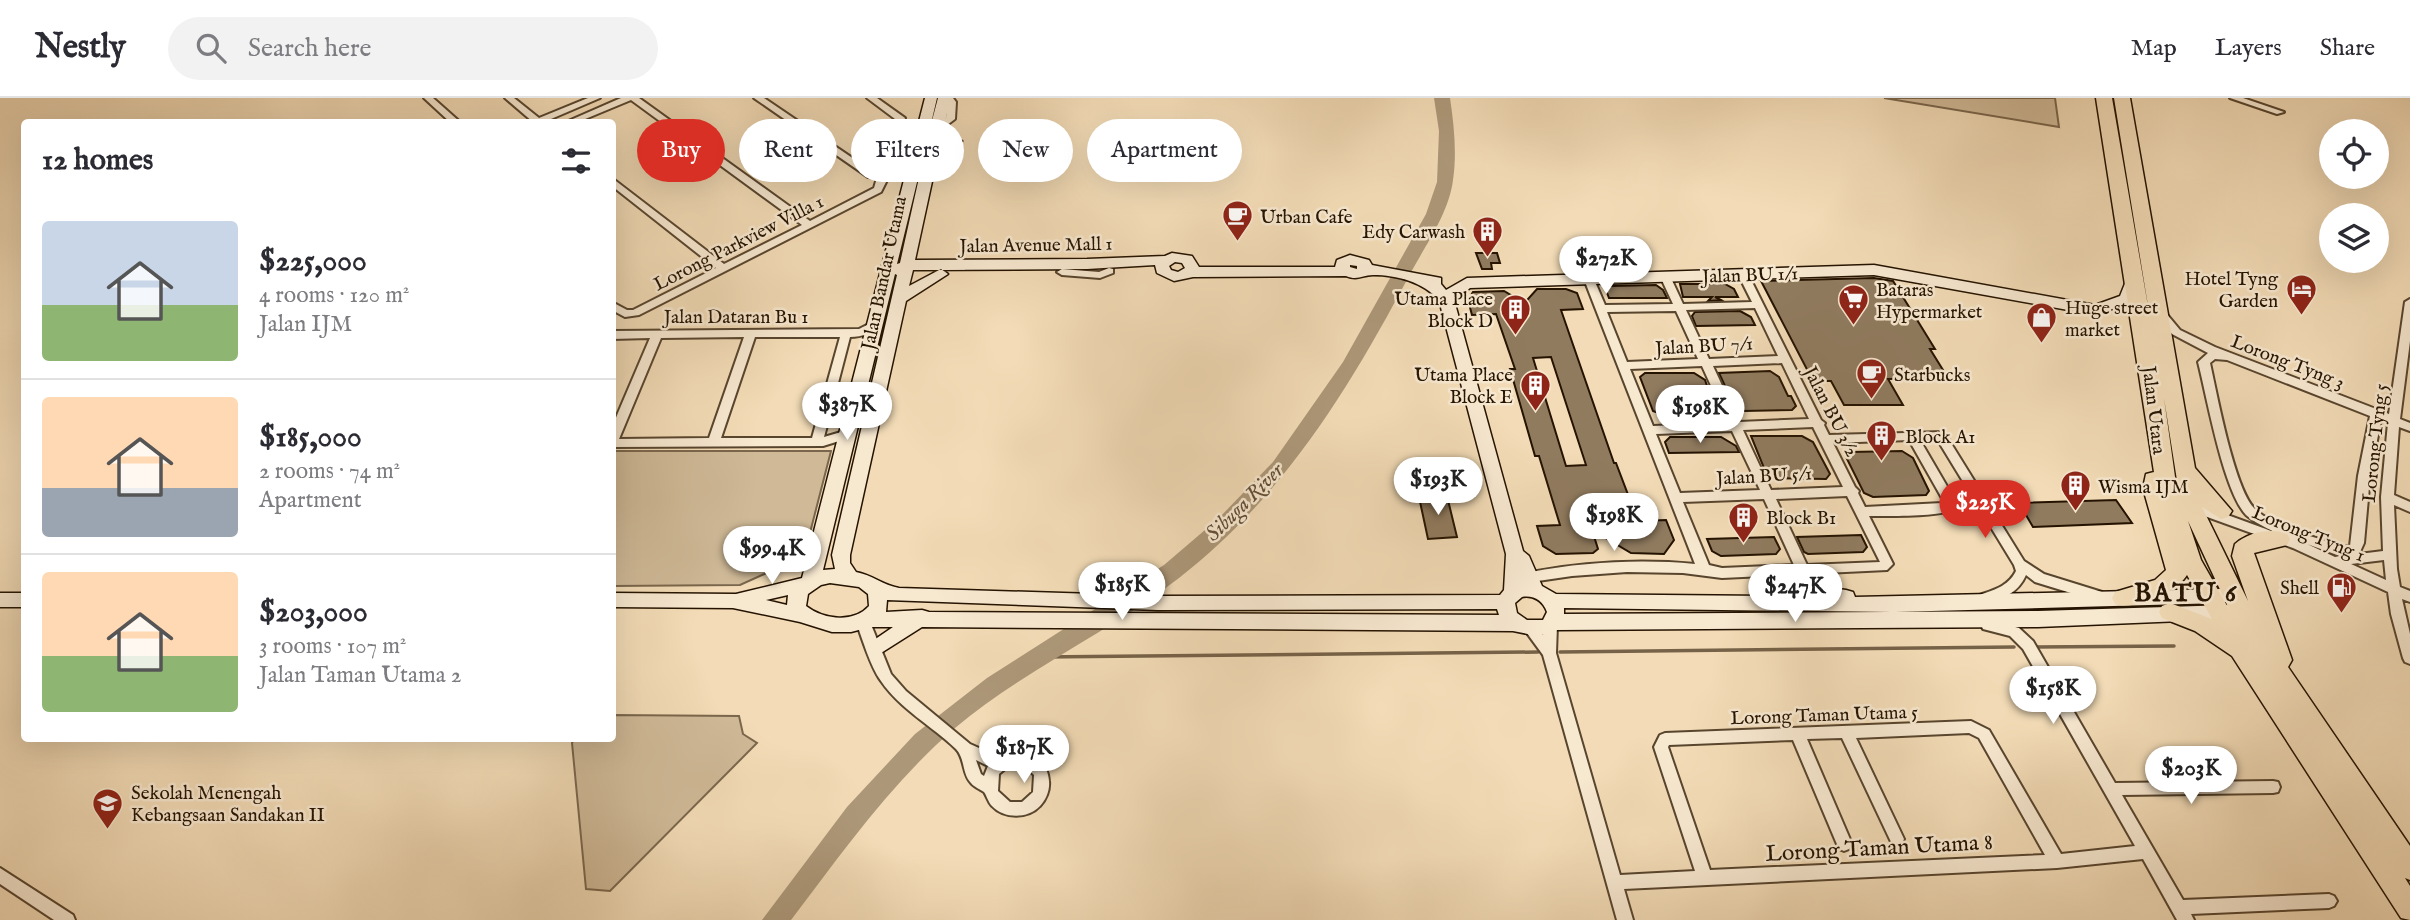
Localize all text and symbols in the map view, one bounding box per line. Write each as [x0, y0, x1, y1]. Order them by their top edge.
search box [168, 17, 658, 80]
text: Nestly [35, 27, 126, 69]
icon: search [192, 29, 230, 67]
text: Search here [248, 32, 372, 65]
text: Map [2131, 33, 2177, 64]
text: Layers [2215, 33, 2282, 64]
text: Share [2320, 33, 2375, 64]
chip: Buy [637, 119, 725, 182]
chip: Rent [739, 119, 837, 182]
chip: Filters [851, 119, 964, 182]
chip: New [978, 119, 1073, 182]
chip: Apartment [1087, 119, 1242, 182]
map controls [2319, 119, 2389, 273]
button: locate [2319, 119, 2389, 189]
text: 12 homes [42, 142, 153, 180]
icon: filters [557, 142, 595, 180]
street label: Lorong Parkview Villa 1 [650, 190, 828, 297]
street label: Jalan Bandar Utama [857, 193, 913, 355]
cafe icon: Urban Cafe [1220, 199, 1254, 243]
button: layers [2319, 203, 2389, 273]
place label: Urban Cafe [1260, 206, 1353, 230]
building icon: Edy Carwash [1471, 214, 1505, 258]
place label: Edy Carwash [1362, 221, 1465, 245]
street label: Jalan Avenue Mall 1 [957, 233, 1113, 259]
pin: $272K [1557, 236, 1655, 296]
text: $225,000 [259, 243, 367, 281]
text: $272K [1575, 244, 1637, 273]
icon: home [98, 249, 182, 333]
street label: Jalan BU 1/1 [1700, 262, 1799, 290]
place label: Hotel Tyng Garden [2184, 268, 2279, 314]
hotel icon: Hotel Tyng Garden [2284, 272, 2318, 316]
place label: Bataras Hypermarket [1876, 279, 1983, 325]
text: 4 rooms · 120 m² [259, 281, 409, 310]
supermarket icon: Bataras Hypermarket [1836, 283, 1870, 327]
place label: Utama Place Block D [1394, 288, 1493, 334]
building icon: Utama Place Block D [1499, 292, 1533, 336]
place label: Huge street market [2065, 297, 2159, 343]
shop icon: Huge street market [2025, 301, 2059, 345]
street label: Jalan Dataran Bu 1 [662, 306, 808, 330]
text: Jalan IJM [259, 310, 352, 339]
street label: Lorong Tyng 3 [2227, 330, 2347, 395]
street label: Jalan BU 7/1 [1652, 332, 1754, 362]
cafe icon: Starbucks [1854, 357, 1888, 401]
street label: Jalan BU 3/2 [1796, 361, 1863, 461]
street label: Jalan Utara [2135, 363, 2170, 456]
place label: Utama Place Block E [1414, 364, 1513, 410]
place label: Starbucks [1894, 364, 1970, 388]
building icon: Utama Place Block E [1519, 368, 1553, 412]
pin: $387K [798, 382, 896, 442]
street label: Lorong Tyng 5 [2358, 382, 2394, 504]
pin: $198K [1651, 386, 1749, 445]
text: $387K [818, 390, 876, 419]
text: $198K [1672, 393, 1729, 422]
text: $185,000 [259, 419, 362, 457]
building icon: Block A1 [1865, 419, 1899, 463]
icon: home [98, 425, 182, 509]
place label: Block A1 [1905, 426, 1975, 450]
text: 2 rooms · 74 m² [259, 457, 400, 486]
water label: Sibuga River [1200, 458, 1291, 548]
pin: $193K [1389, 458, 1487, 517]
street label: Jalan BU 5/1 [1713, 462, 1813, 492]
text: $193K [1410, 465, 1466, 494]
building icon: Wisma IJM [2058, 469, 2092, 513]
place label: Wisma IJM [2098, 476, 2189, 500]
pin: $225K [1936, 480, 2034, 540]
text: Apartment [259, 486, 362, 515]
text: $225K [1955, 488, 2015, 517]
pin: $198K [1565, 494, 1663, 553]
building icon: Block B1 [1726, 500, 1760, 544]
text: $198K [1586, 501, 1643, 530]
street label: Lorong Tyng 1 [2248, 501, 2368, 568]
place label: Block B1 [1766, 507, 1836, 531]
pin: $99.4K [715, 526, 829, 586]
text: $99.4K [739, 534, 805, 563]
pin: $185K [1073, 562, 1171, 622]
pin: $247K [1746, 564, 1844, 624]
text: $185K [1094, 570, 1150, 599]
fuel station icon: Shell [2325, 570, 2359, 614]
text: $247K [1764, 572, 1826, 601]
district label: BATU 6 [2134, 577, 2238, 610]
place label: Shell [2280, 577, 2320, 601]
text: $203,000 [259, 594, 368, 632]
icon: home [98, 600, 182, 684]
text: 3 rooms · 107 m² [259, 632, 407, 661]
text: Jalan Taman Utama 2 [259, 661, 461, 690]
pin: $158K [2004, 666, 2102, 726]
text: $158K [2025, 674, 2081, 703]
street label: Lorong Taman Utama 5 [1730, 701, 1918, 731]
pin: $187K [975, 726, 1073, 785]
text: $187K [995, 733, 1053, 762]
pin: $203K [2142, 746, 2240, 806]
text: $203K [2161, 754, 2221, 783]
place label: Sekolah Menengah Kebangsaan Sandakan II [131, 782, 325, 828]
school or university icon: Sekolah Menengah Kebangsaan Sandakan II [91, 786, 125, 830]
street label: Lorong Taman Utama 8 [1765, 828, 1994, 869]

